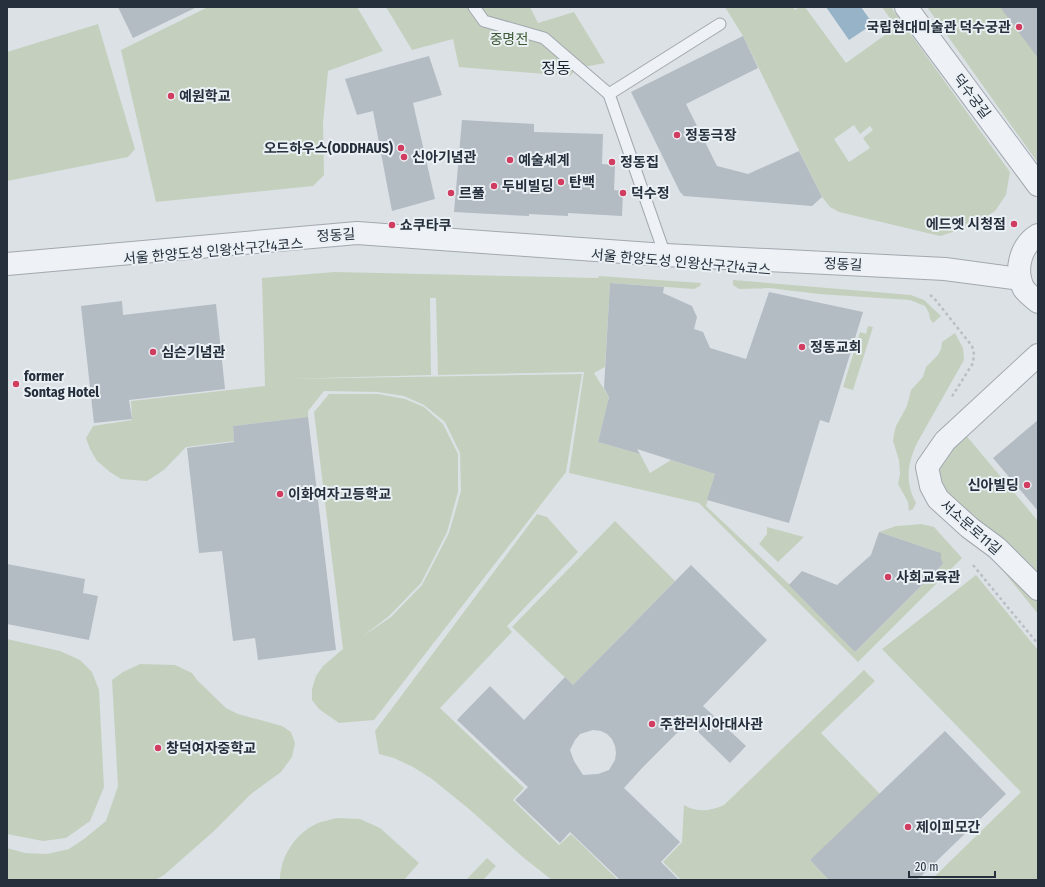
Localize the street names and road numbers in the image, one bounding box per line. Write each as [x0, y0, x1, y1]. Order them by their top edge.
street label: 덕수궁길 [949, 71, 994, 122]
street label: 정동길 [316, 226, 356, 245]
street label: 서울 한양도성 인왕산구간4코스 [122, 235, 304, 268]
street label: 서울 한양도성 인왕산구간4코스 [590, 246, 772, 279]
street label: 정동길 [823, 255, 863, 274]
street label: 서소문로11길 [937, 496, 1005, 558]

